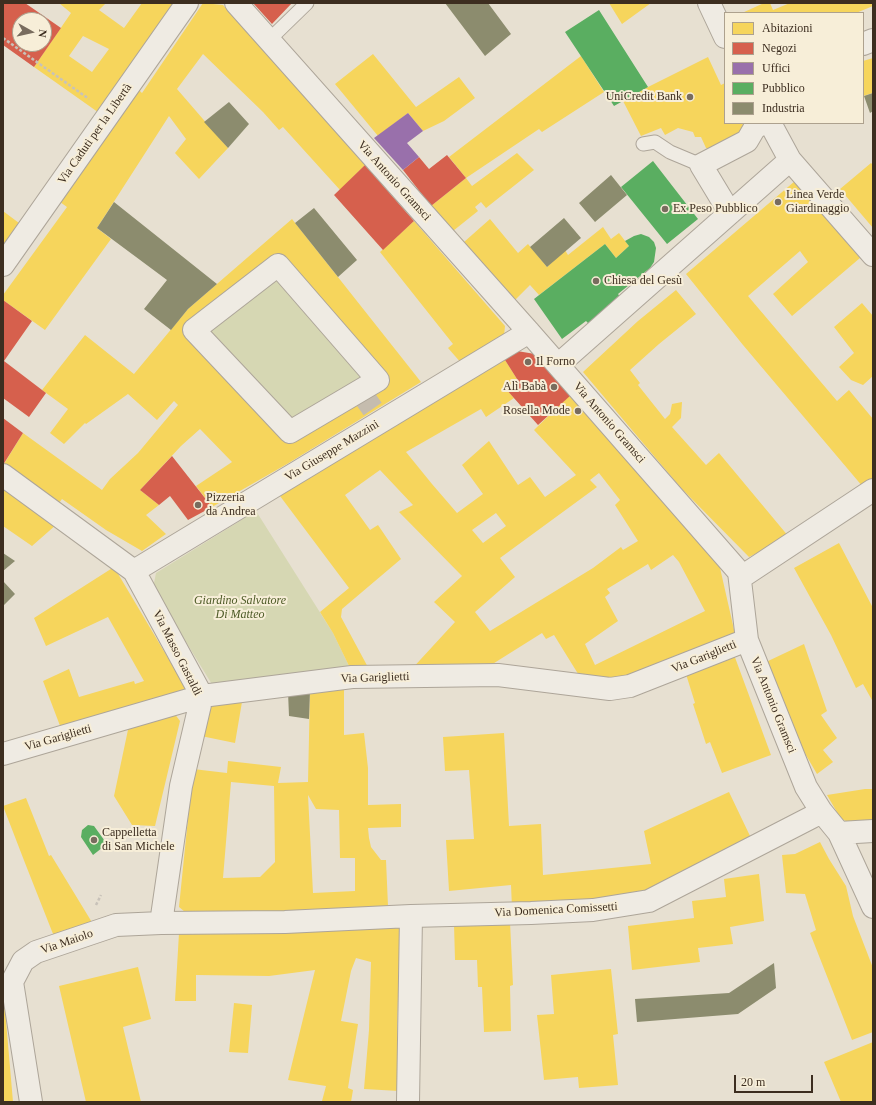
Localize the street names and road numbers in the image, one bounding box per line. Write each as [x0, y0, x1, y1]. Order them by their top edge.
street label: Via Caduti per la Libertà [55, 81, 135, 187]
street label: Via Antonio Gramsci [354, 138, 434, 224]
street label: Via Antonio Gramsci [570, 380, 648, 466]
street label: Via Giuseppe Mazzini [282, 417, 382, 485]
street label: Via Masso Gastaldi [149, 608, 205, 698]
street label: Via Gariglietti [669, 637, 739, 677]
street label: Via Antonio Gramsci [747, 655, 799, 755]
street label: Via Gariglietti [340, 670, 410, 686]
street label: Via Gariglietti [23, 722, 93, 754]
street label: Via Domenica Comissetti [494, 900, 618, 920]
street label: Via Maiolo [39, 926, 95, 958]

